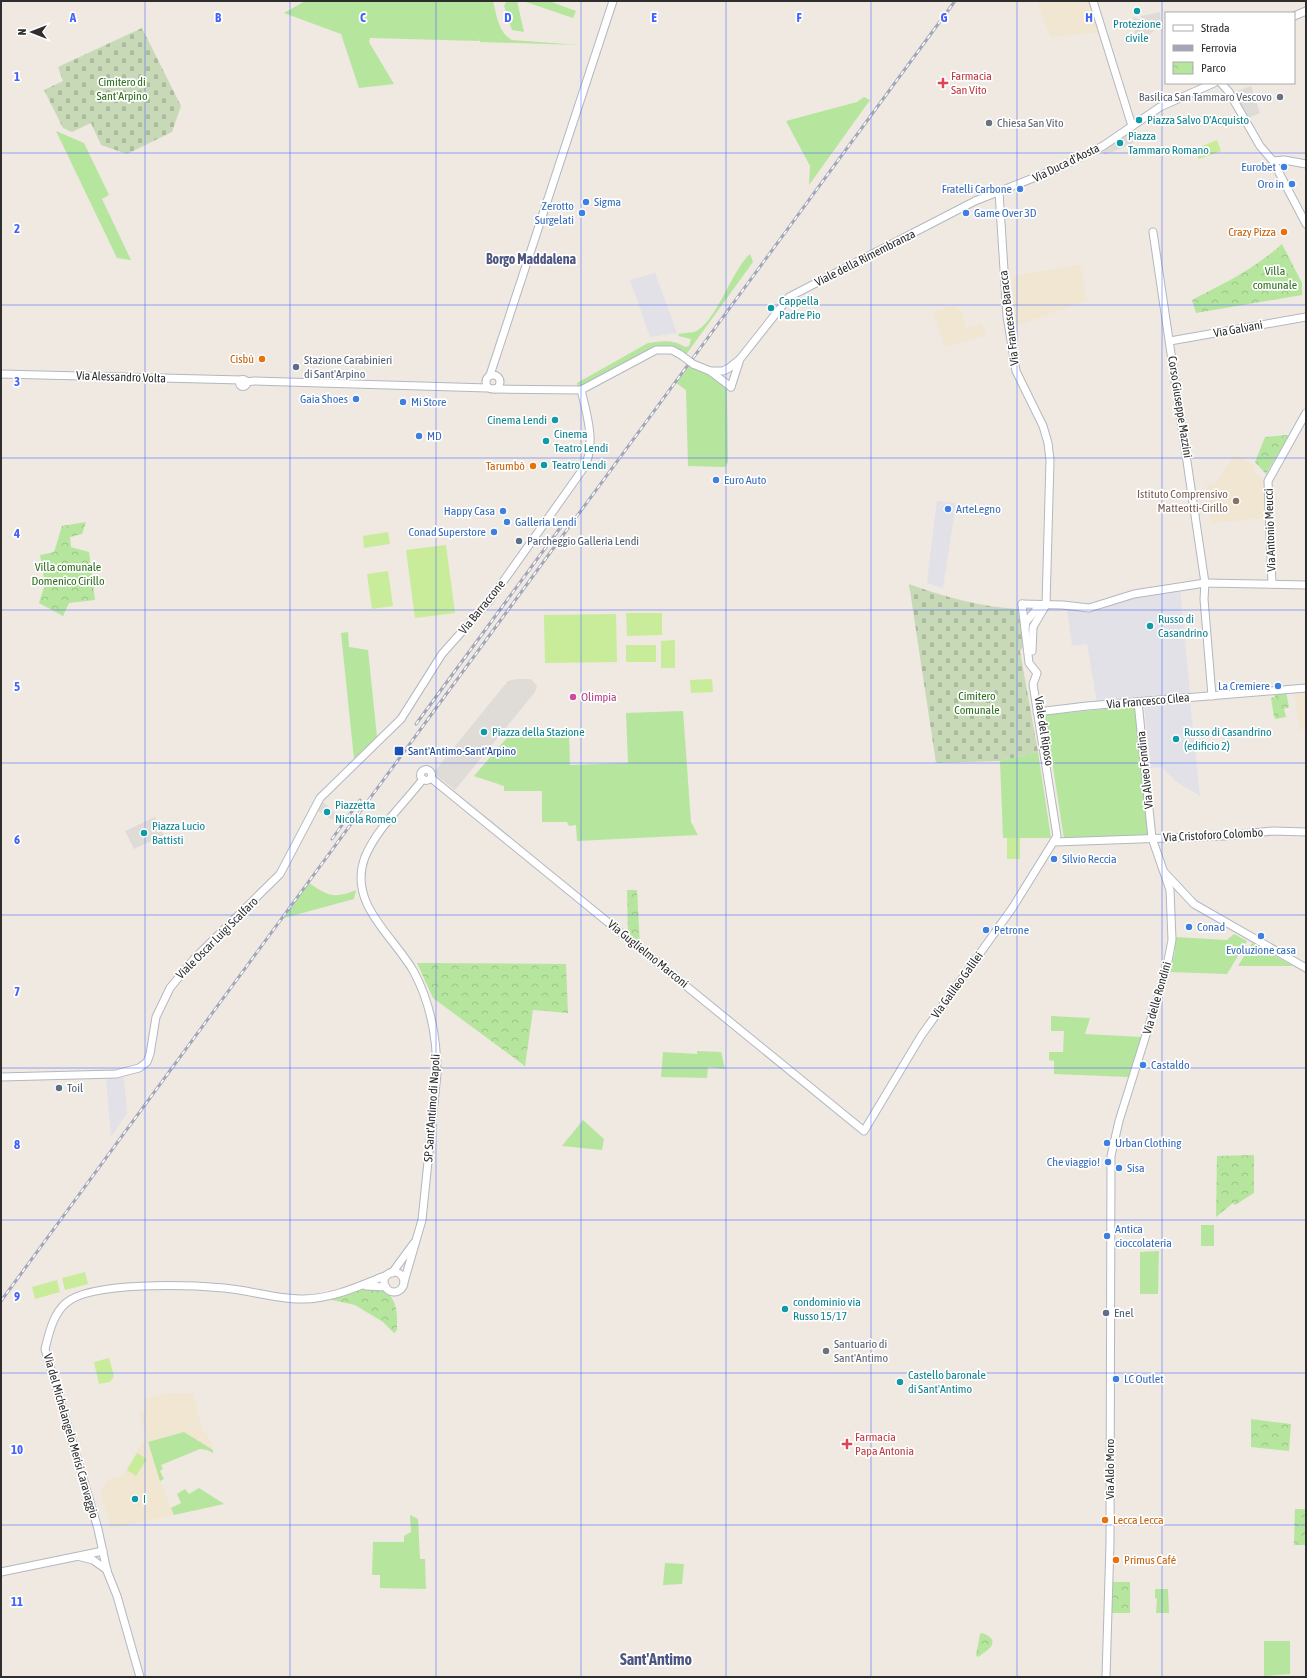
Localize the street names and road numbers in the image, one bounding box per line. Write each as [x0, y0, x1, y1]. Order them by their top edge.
street label: Via Duca d'Aosta [1030, 141, 1102, 185]
street label: Viale della Rimembranza [812, 227, 918, 289]
street label: Via Francesco Baracca [996, 270, 1022, 366]
street label: Via Galvani [1212, 318, 1264, 340]
street label: Corso Giuseppe Mazzini [1165, 355, 1195, 459]
street label: Via Alessandro Volta [76, 368, 166, 386]
street label: Via Antonio Meucci [1262, 488, 1278, 572]
street label: Via Barraccone [456, 577, 508, 637]
street label: Via Francesco Cilea [1106, 690, 1190, 712]
street label: Viale del Riposo [1032, 695, 1056, 767]
street label: Via Alveo Fondina [1134, 730, 1156, 810]
street label: Via Cristoforo Colombo [1163, 825, 1264, 845]
street label: Viale Oscar Luigi Scalfaro [173, 894, 261, 982]
street label: Via Guglielmo Marconi [605, 917, 691, 991]
street label: Via Galileo Galilei [928, 949, 986, 1021]
street label: Via delle Rondini [1140, 960, 1174, 1036]
street label: SP Sant'Antimo di Napoli [421, 1053, 443, 1163]
street label: Via del Michelangelo Merisi Caravaggio [41, 1352, 101, 1520]
street label: Via Aldo Moro [1103, 1438, 1117, 1499]

